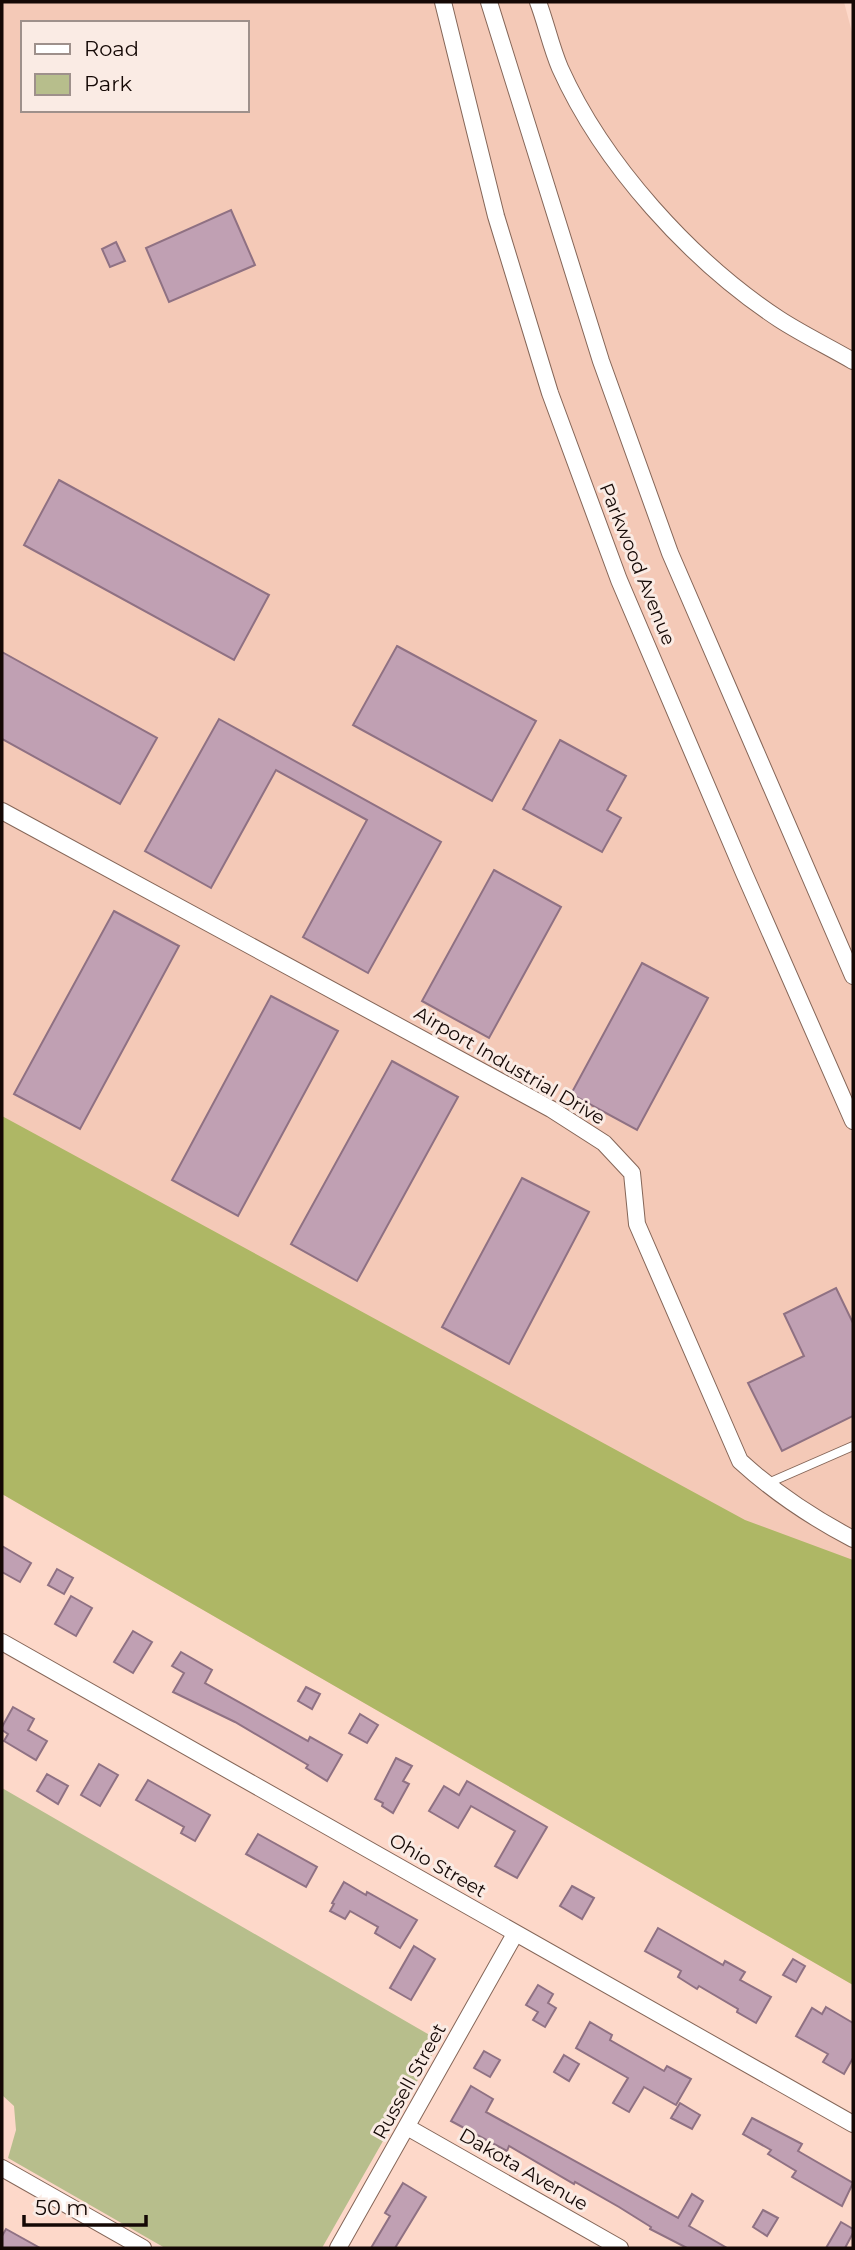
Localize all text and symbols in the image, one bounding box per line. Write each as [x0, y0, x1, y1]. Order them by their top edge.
legend [21, 21, 248, 112]
text: Road [84, 36, 139, 61]
text: Park [84, 71, 132, 96]
street label: Parkwood Avenue [595, 480, 681, 649]
street label: Airport Industrial Drive [410, 1001, 609, 1130]
street label: Ohio Street [385, 1828, 491, 1903]
street label: Russell Street [368, 2019, 451, 2143]
street label: Dakota Avenue [455, 2123, 592, 2216]
scale bar [24, 2184, 147, 2228]
text: 50 m [35, 2195, 89, 2220]

